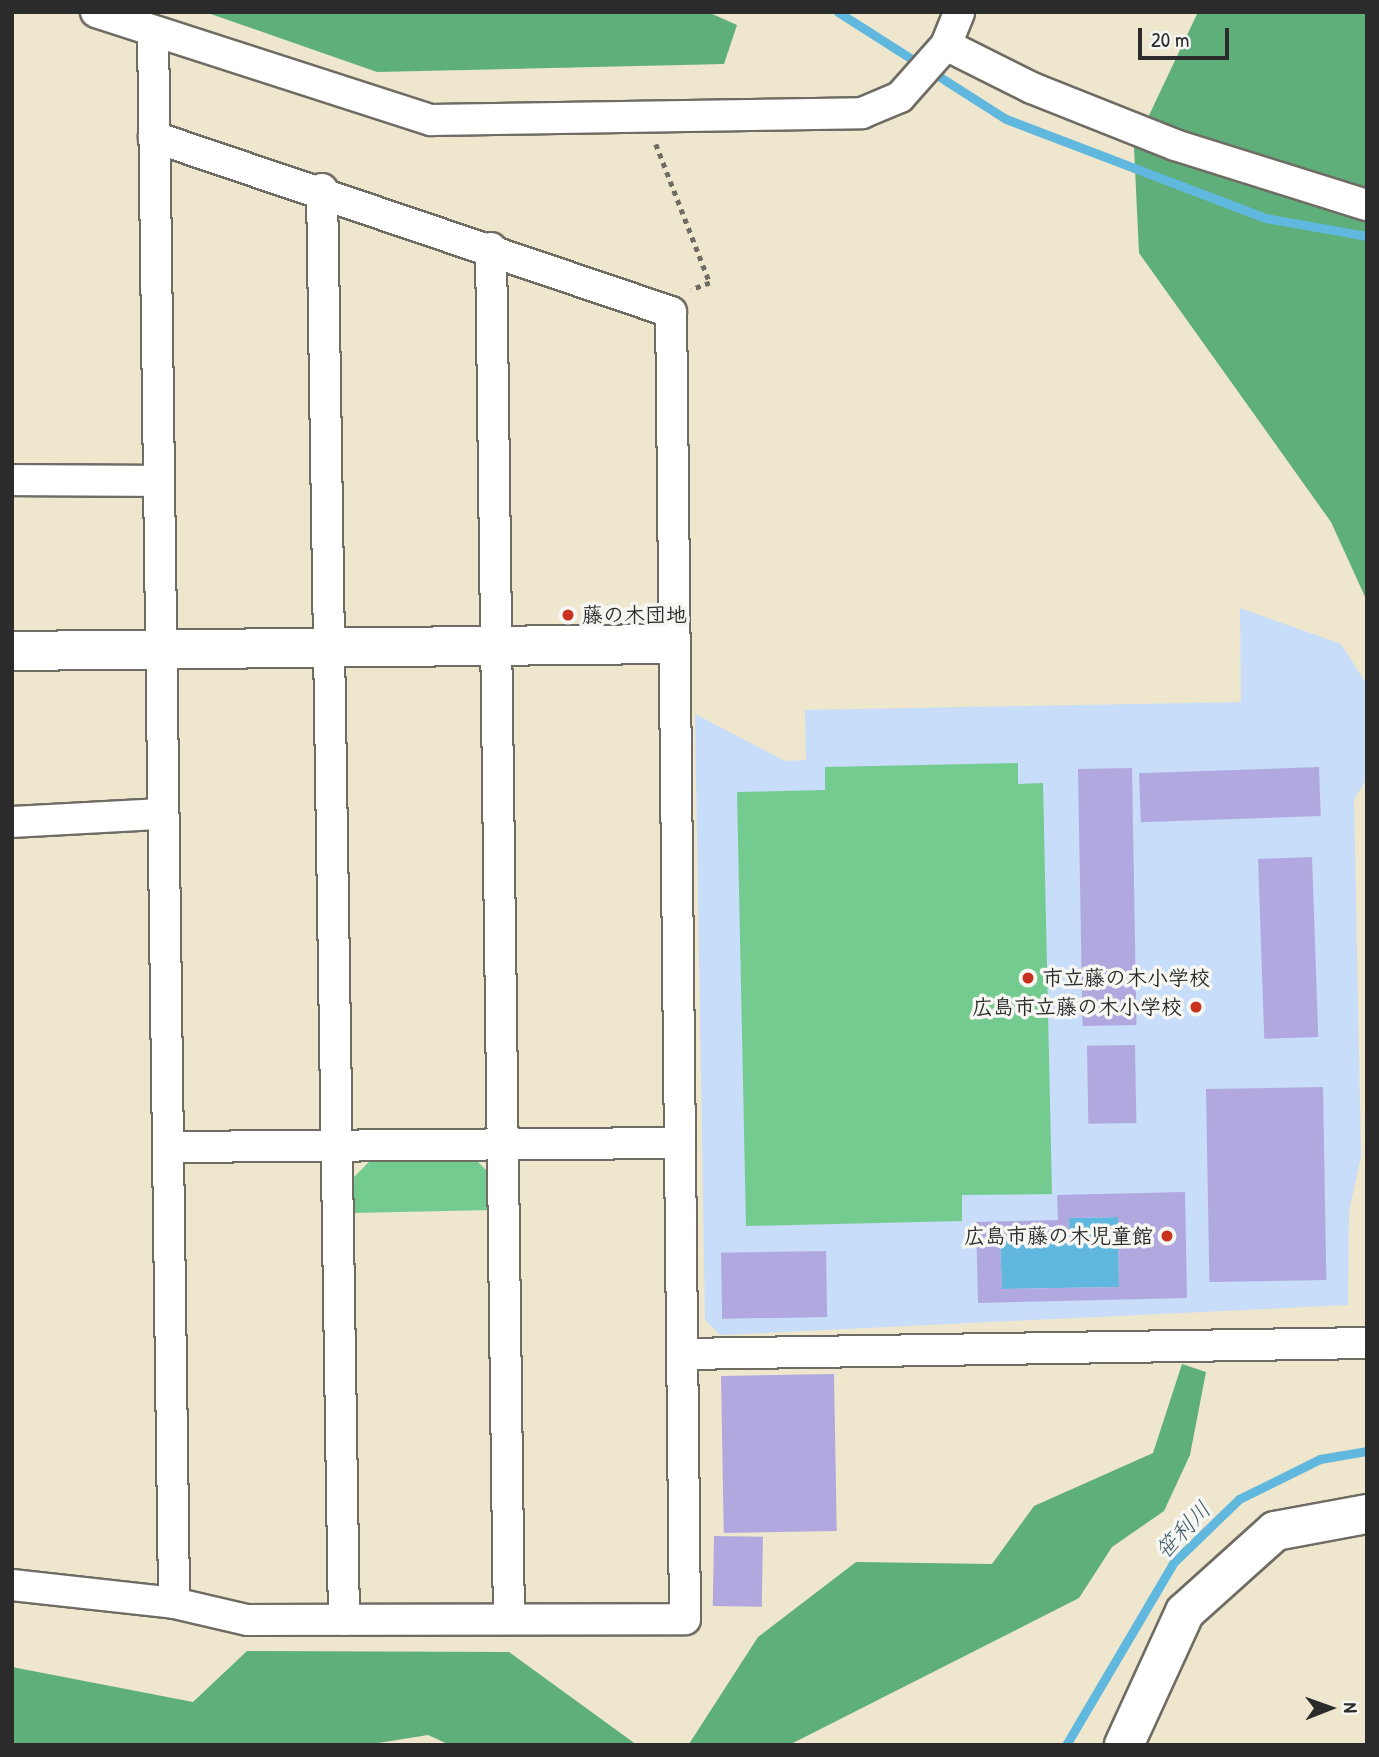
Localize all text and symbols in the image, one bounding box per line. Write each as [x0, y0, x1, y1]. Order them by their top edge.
scale bar [1141, 14, 1232, 58]
text: 20 m [1151, 25, 1189, 54]
place label: 藤の木団地 [582, 602, 687, 628]
marker: 藤の木団地 [560, 607, 576, 623]
place label: 市立藤の木小学校 [1042, 965, 1210, 991]
marker: 市立藤の木小学校 [1020, 970, 1036, 986]
place label: 広島市立藤の木小学校 [972, 994, 1182, 1020]
marker: 広島市立藤の木小学校 [1188, 999, 1204, 1015]
place label: 広島市藤の木児童館 [964, 1223, 1153, 1249]
marker: 広島市藤の木児童館 [1159, 1228, 1175, 1244]
water label: 笹利川 [1149, 1495, 1217, 1565]
north arrow [1295, 1673, 1365, 1743]
text: N [1338, 1702, 1364, 1713]

